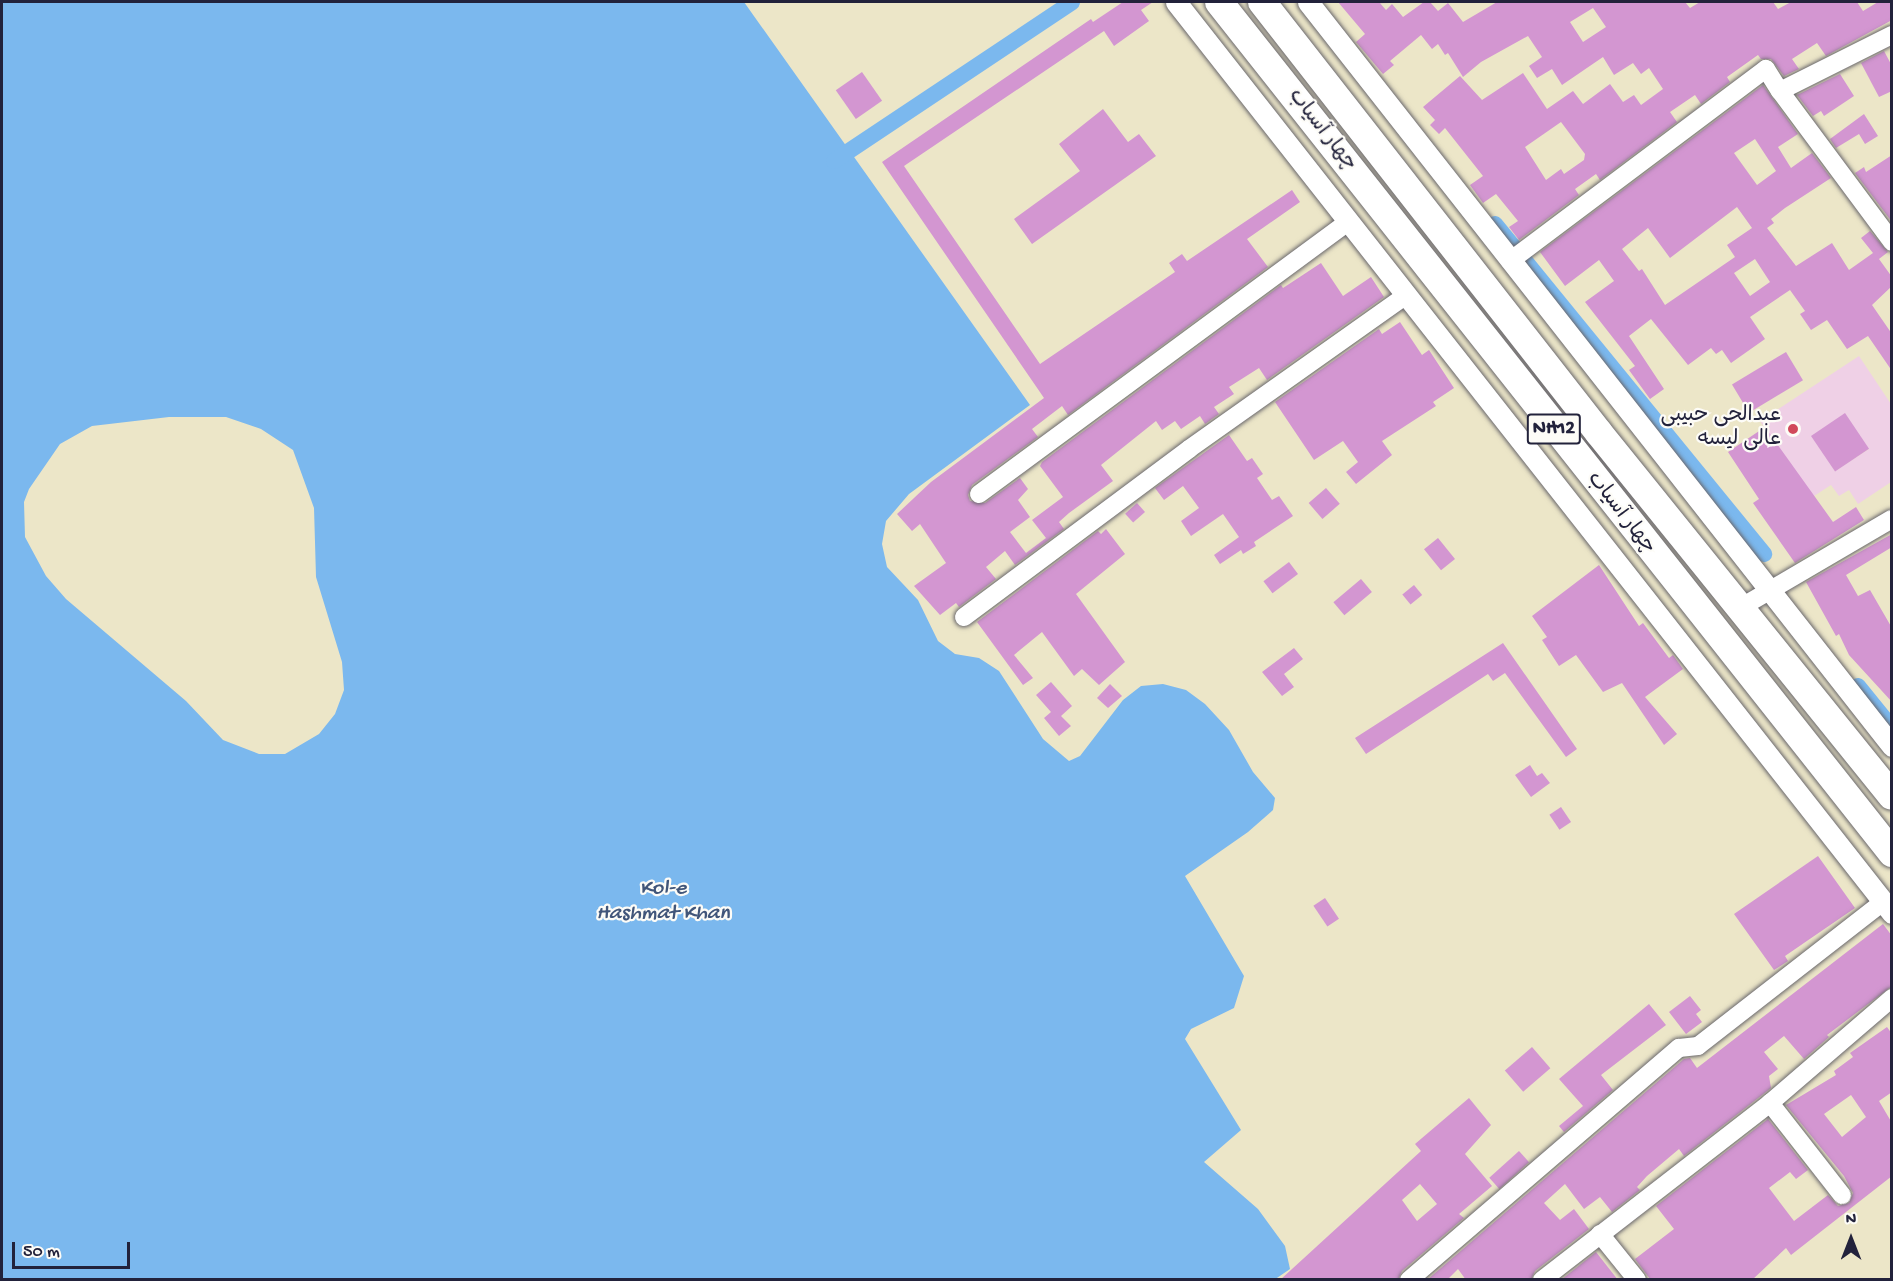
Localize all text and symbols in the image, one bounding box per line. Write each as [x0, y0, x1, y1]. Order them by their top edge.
street label: چهار آسیاب [1281, 85, 1361, 177]
place label: عبدالحی حبیبی عالی لیسه [1661, 404, 1781, 454]
road number: NH12 [1526, 412, 1582, 446]
marker: عبدالحی حبیبی عالی لیسه [1786, 422, 1800, 436]
street label: چهار آسیاب [1580, 468, 1660, 560]
water label: Kol-e Hashmat Khan [596, 876, 730, 927]
north arrow [1821, 1209, 1881, 1269]
text: N [1846, 1211, 1856, 1230]
scale bar [15, 1230, 134, 1268]
text: 50 m [23, 1242, 60, 1263]

